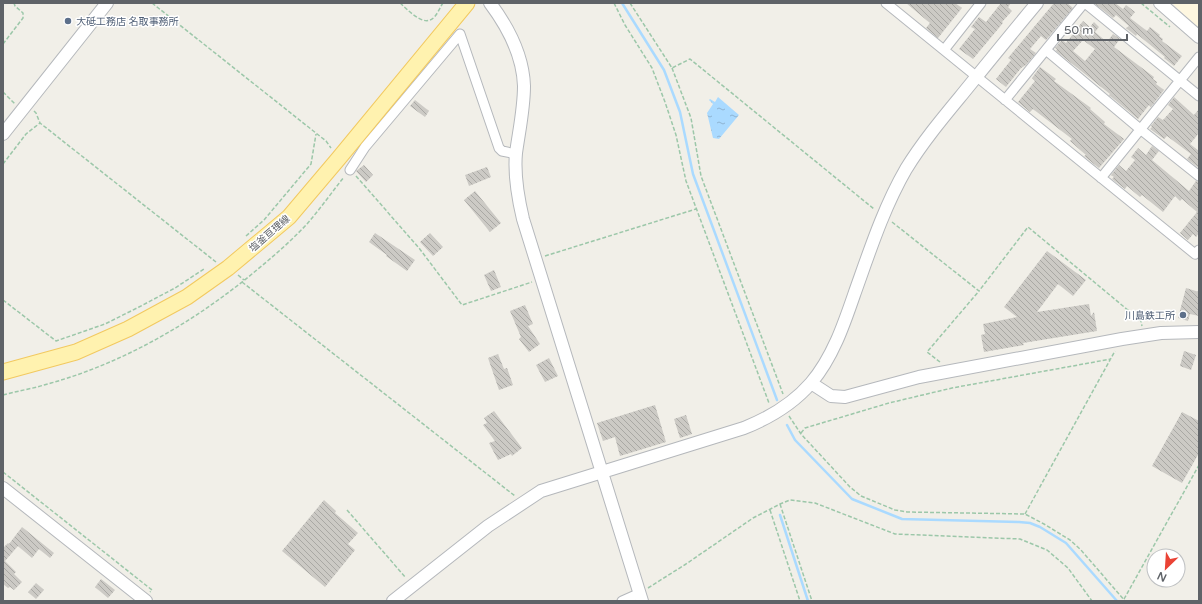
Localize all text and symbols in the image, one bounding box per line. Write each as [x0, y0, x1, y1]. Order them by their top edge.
marker: 大砥工務店 名取事務所 [63, 16, 73, 26]
place label: 大砥工務店 名取事務所 [76, 16, 179, 28]
scale bar [1058, 16, 1127, 42]
text: 50 m [1064, 23, 1093, 37]
street label: 塩釜亘理線 [247, 213, 292, 255]
place label: 川島鉄工所 [1125, 310, 1175, 322]
marker: 川島鉄工所 [1178, 310, 1188, 320]
north arrow [1146, 548, 1186, 588]
text: N [1155, 569, 1169, 584]

